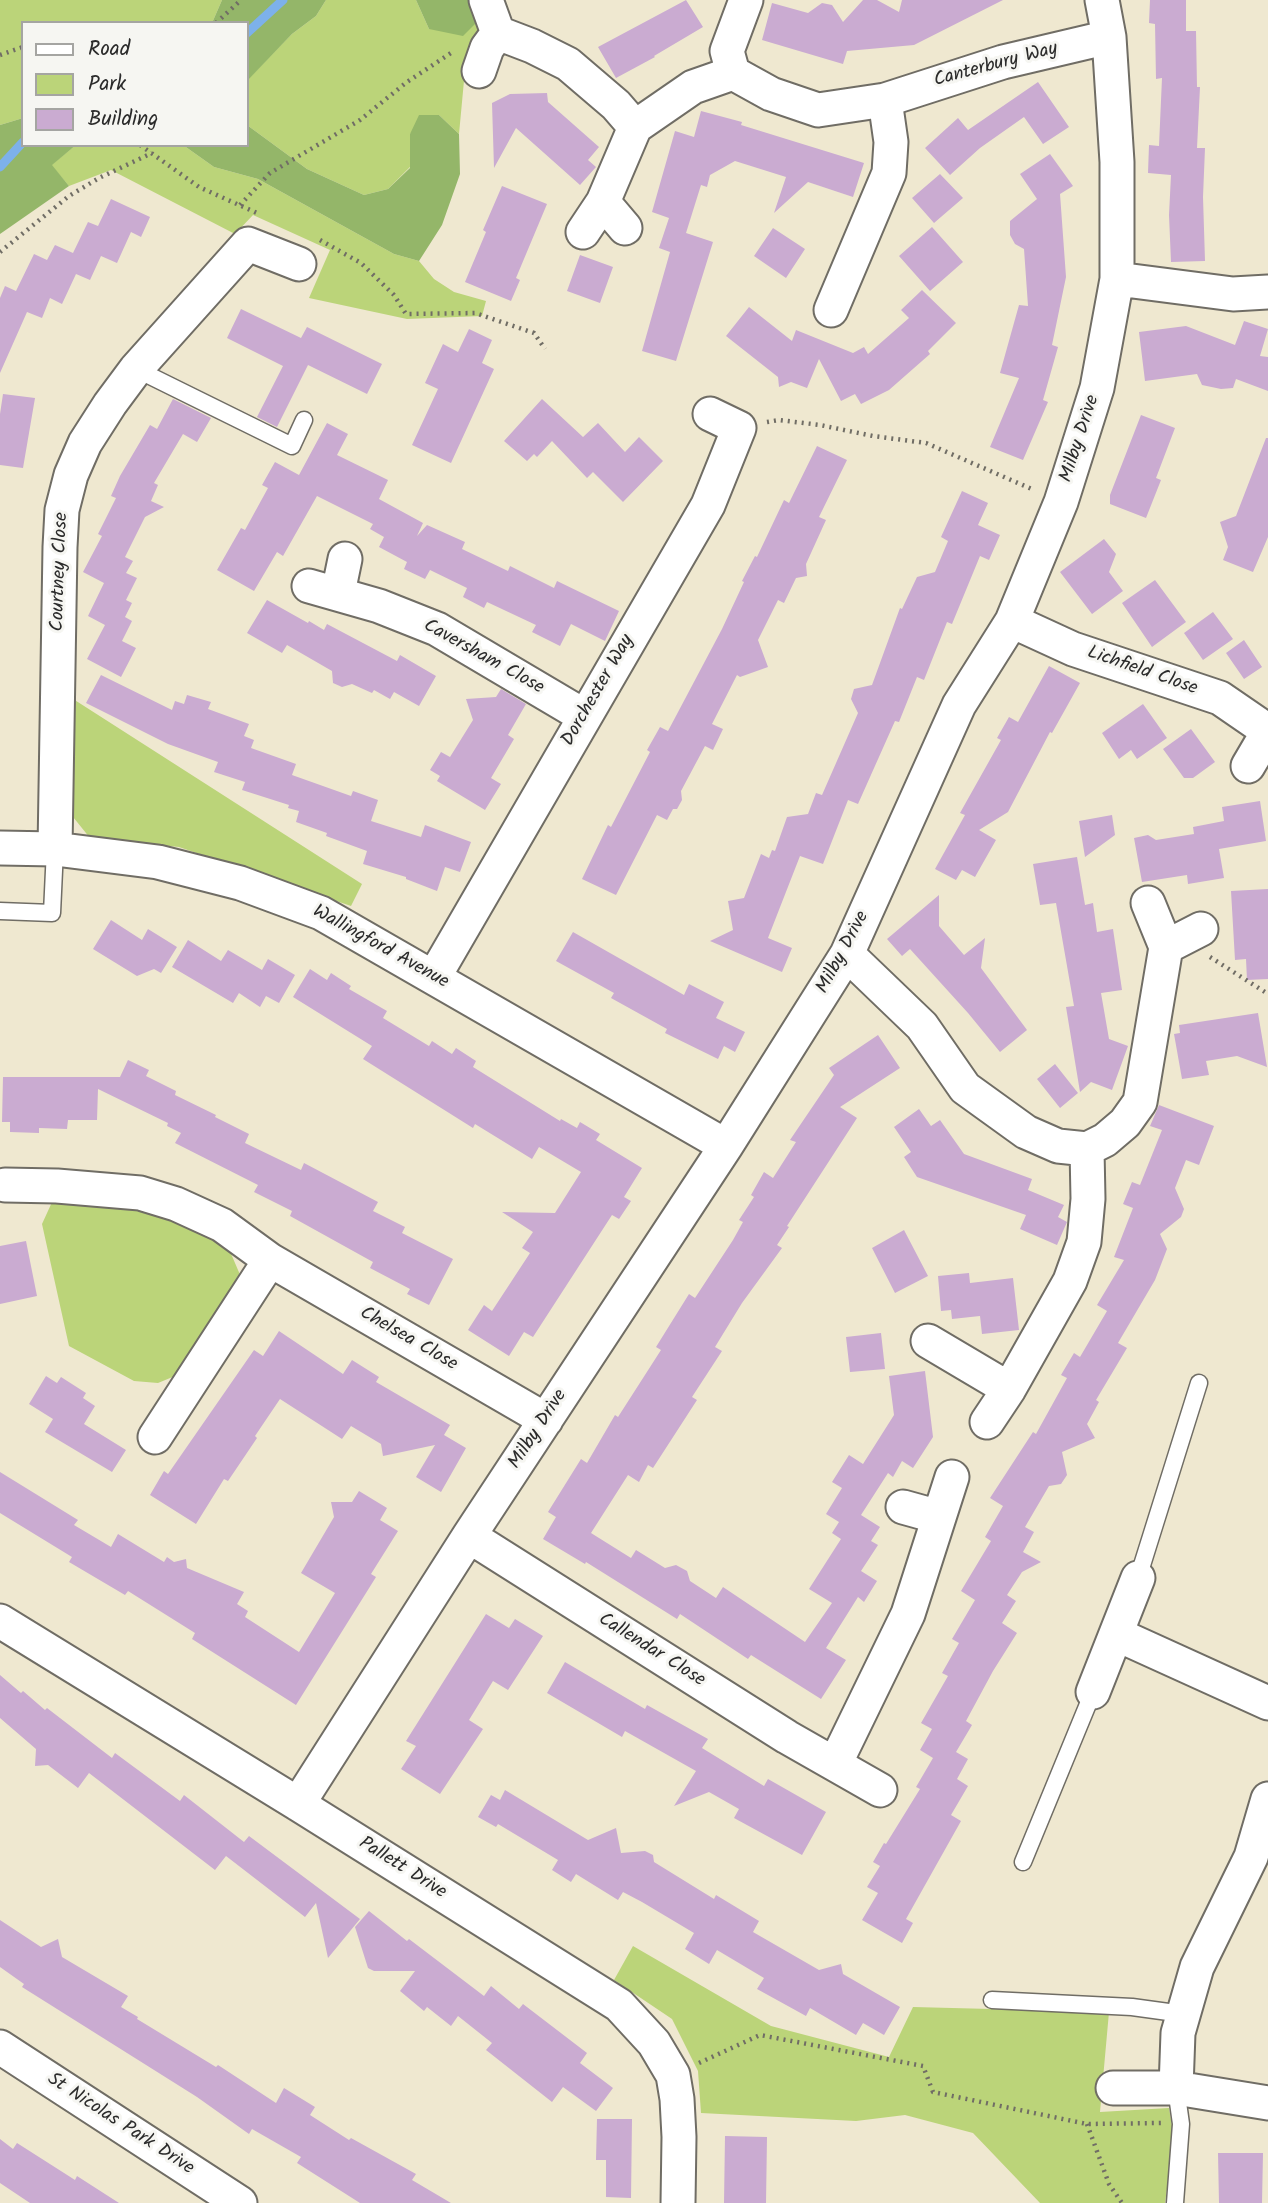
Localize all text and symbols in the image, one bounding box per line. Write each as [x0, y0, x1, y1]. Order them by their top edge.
legend [21, 21, 248, 147]
text: Road [88, 33, 130, 66]
street label: Canterbury Way [932, 39, 1060, 93]
text: Park [88, 68, 126, 101]
text: Building [88, 103, 158, 136]
street label: Milby Drive [1056, 393, 1106, 485]
street label: Courtney Close [48, 512, 74, 632]
street label: Caversham Close [419, 615, 547, 701]
street label: Dorchester Way [558, 631, 640, 751]
street label: Lichfield Close [1084, 642, 1200, 702]
street label: Wallingford Avenue [308, 901, 452, 995]
street label: Milby Drive [813, 908, 875, 998]
street label: Chelsea Close [355, 1303, 461, 1377]
street label: Milby Drive [505, 1386, 573, 1474]
street label: Callendar Close [593, 1609, 709, 1693]
street label: Pallett Drive [354, 1833, 450, 1905]
street label: St Nicolas Park Drive [42, 2069, 198, 2181]

